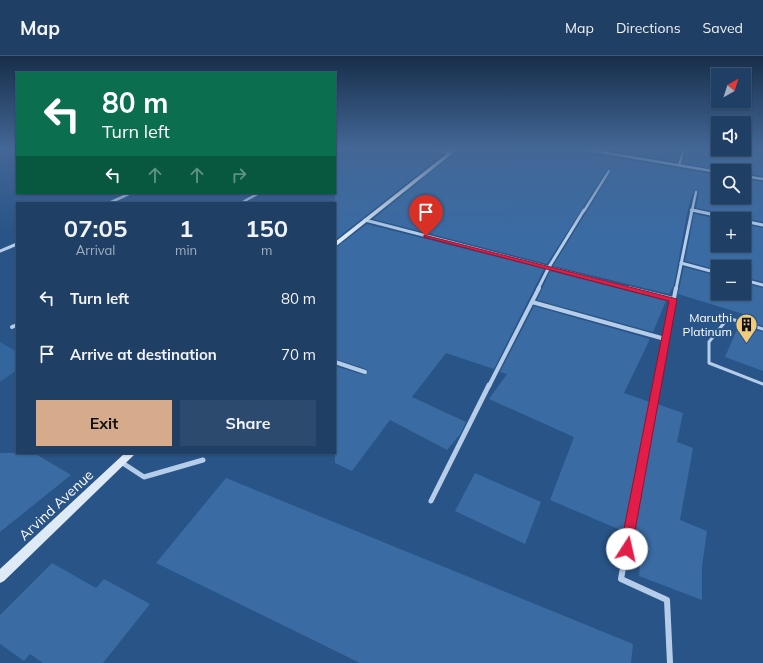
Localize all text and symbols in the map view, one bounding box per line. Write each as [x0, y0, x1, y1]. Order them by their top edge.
text: Map [20, 16, 60, 40]
text: Map [565, 19, 594, 37]
text: Directions [616, 19, 681, 37]
text: Saved [703, 19, 743, 37]
north arrow [711, 68, 751, 108]
map controls [711, 68, 751, 300]
text: 80 m [102, 85, 168, 120]
icon: left [36, 88, 88, 140]
button: sound [711, 116, 751, 156]
text: Turn left [102, 120, 170, 143]
icon: left [102, 164, 124, 186]
icon: ahead [144, 164, 166, 186]
icon: ahead [186, 164, 208, 186]
icon: right [228, 164, 250, 186]
button: search [711, 164, 751, 204]
pin [409, 195, 443, 236]
icon: arrive [415, 201, 437, 223]
button: + [711, 212, 751, 252]
text: 07:05 [64, 213, 127, 243]
text: 1 [179, 213, 193, 243]
text: 150 [245, 213, 288, 243]
text: Arrival [76, 242, 115, 258]
text: min [175, 242, 197, 258]
text: m [261, 242, 272, 258]
button: − [711, 260, 751, 300]
icon: left [36, 287, 58, 309]
text: Turn left [70, 289, 129, 308]
text: 80 m [281, 289, 316, 308]
place label: Maruthi Platinum [683, 310, 732, 339]
building icon: Maruthi Platinum [734, 312, 760, 345]
icon: arrive [36, 343, 58, 365]
text: Arrive at destination [70, 345, 217, 364]
text: 70 m [281, 345, 316, 364]
button: Exit [36, 400, 172, 446]
button: Share [180, 400, 316, 446]
street label: Arvind Avenue [15, 466, 97, 544]
position arrow [606, 528, 648, 570]

